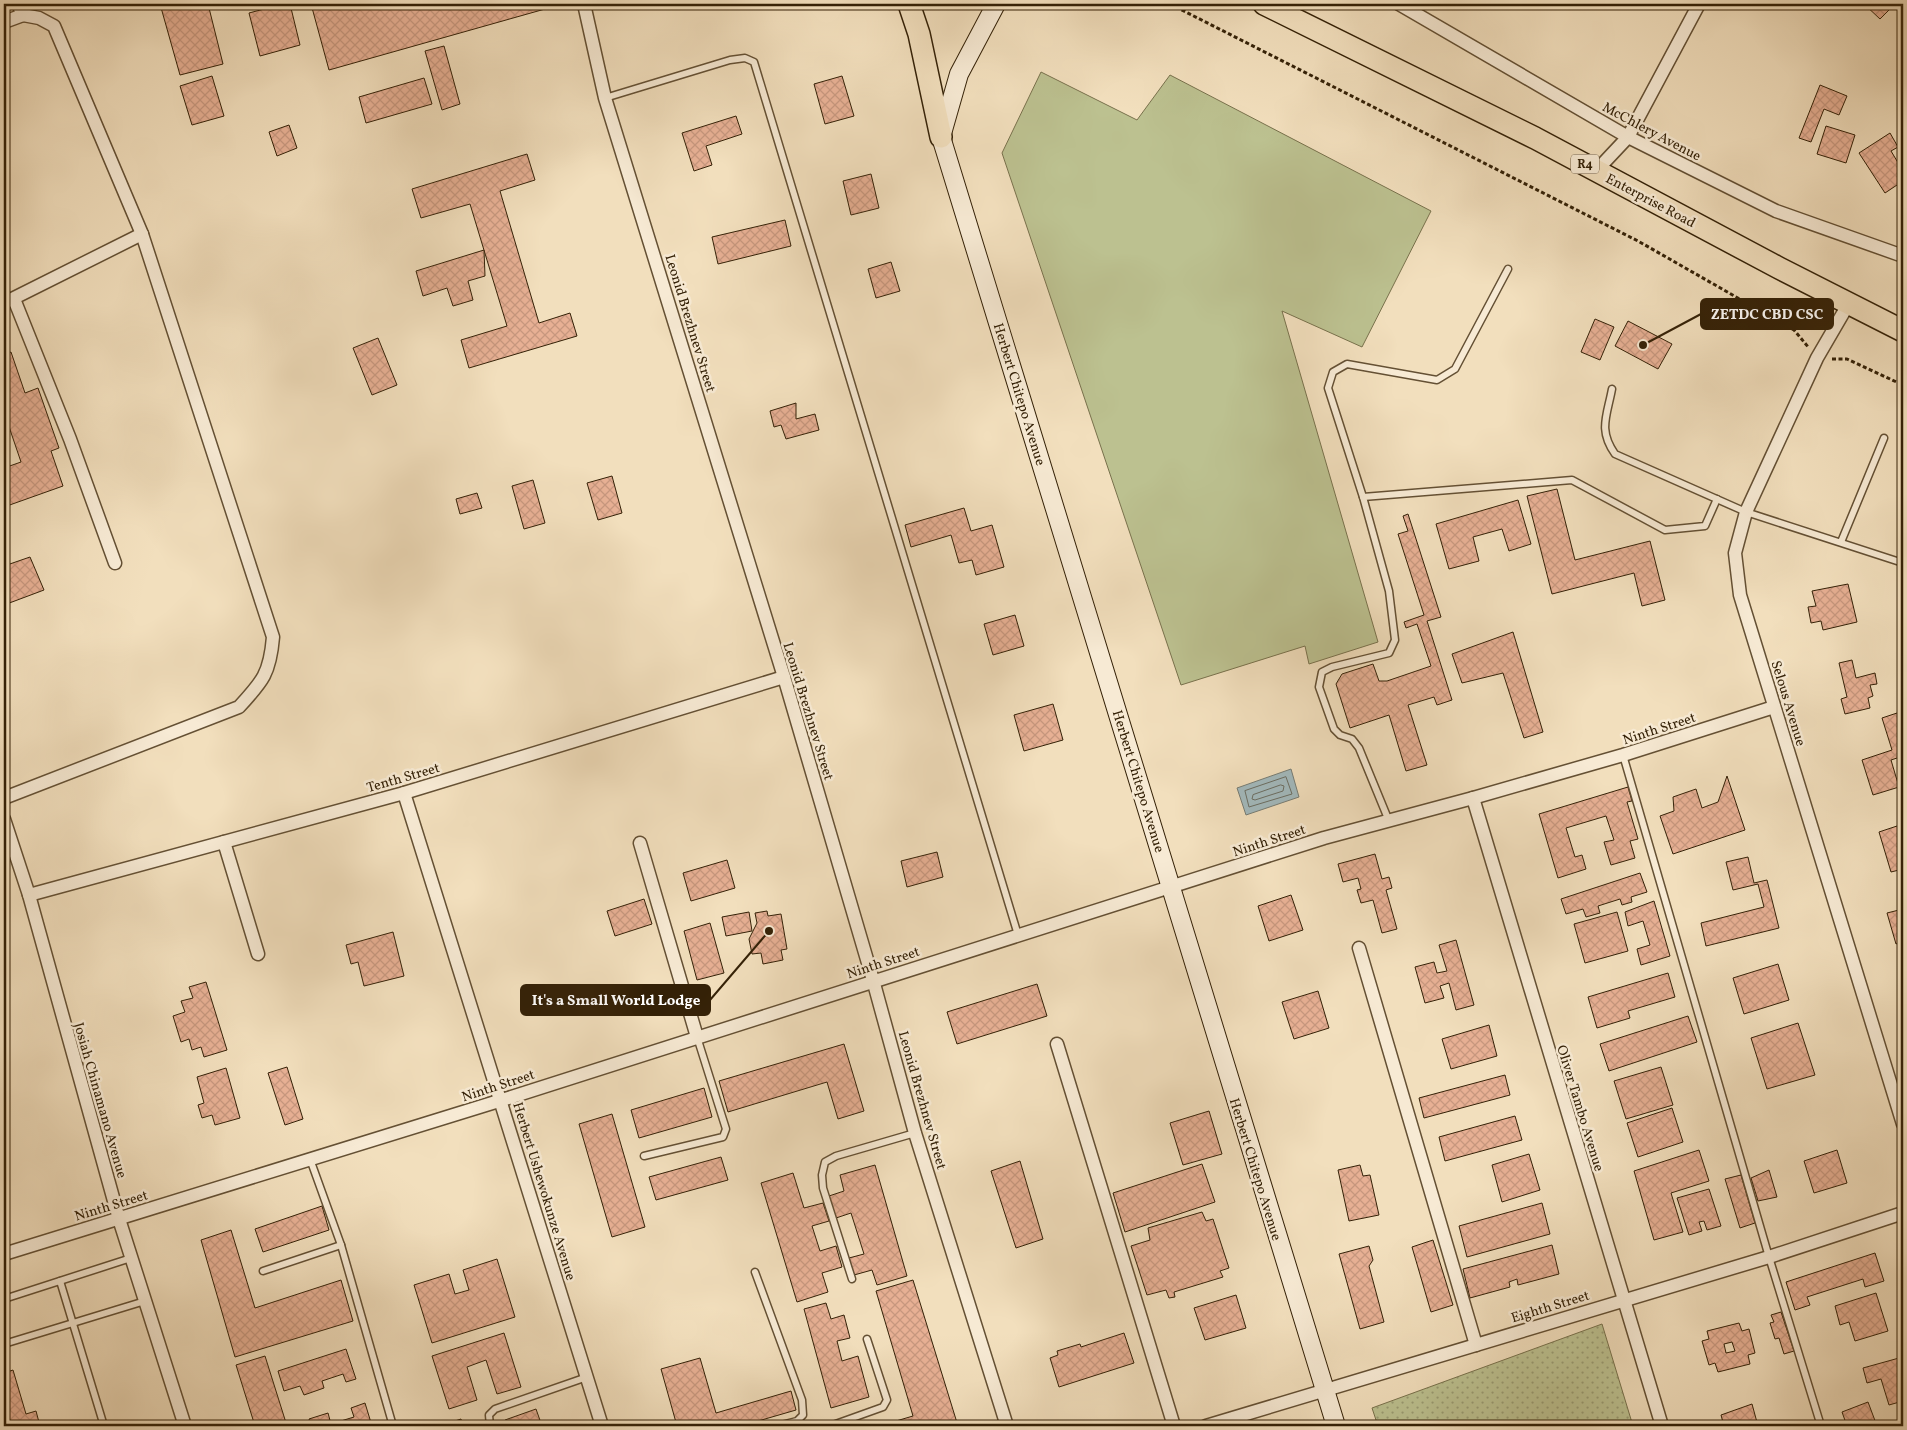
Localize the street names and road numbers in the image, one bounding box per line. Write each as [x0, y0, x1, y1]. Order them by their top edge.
street label: McChlery Avenue [1599, 98, 1704, 166]
road number: R4 [1571, 154, 1599, 173]
street label: Enterprise Road [1602, 170, 1699, 233]
street label: Leonid Brezhnev Street [660, 252, 720, 395]
street label: Herbert Chitepo Avenue [988, 321, 1049, 468]
street label: Leonid Brezhnev Street [778, 640, 838, 783]
street label: Selous Avenue [1766, 658, 1810, 749]
street label: Herbert Chitepo Avenue [1107, 708, 1168, 855]
street label: Ninth Street [1621, 709, 1698, 750]
street label: Tenth Street [365, 759, 442, 798]
street label: Ninth Street [1231, 821, 1308, 862]
street label: Ninth Street [845, 943, 922, 984]
street label: Josiah Chinamano Avenue [68, 1020, 131, 1181]
street label: Leonid Brezhnev Street [893, 1029, 950, 1172]
street label: Oliver Tambo Avenue [1551, 1043, 1608, 1174]
street label: Ninth Street [460, 1066, 537, 1107]
street label: Herbert Chitepo Avenue [1224, 1096, 1285, 1243]
street label: Herbert Ushewokunze Avenue [507, 1100, 580, 1283]
street label: Ninth Street [72, 1186, 150, 1227]
street label: Eighth Street [1509, 1287, 1592, 1328]

